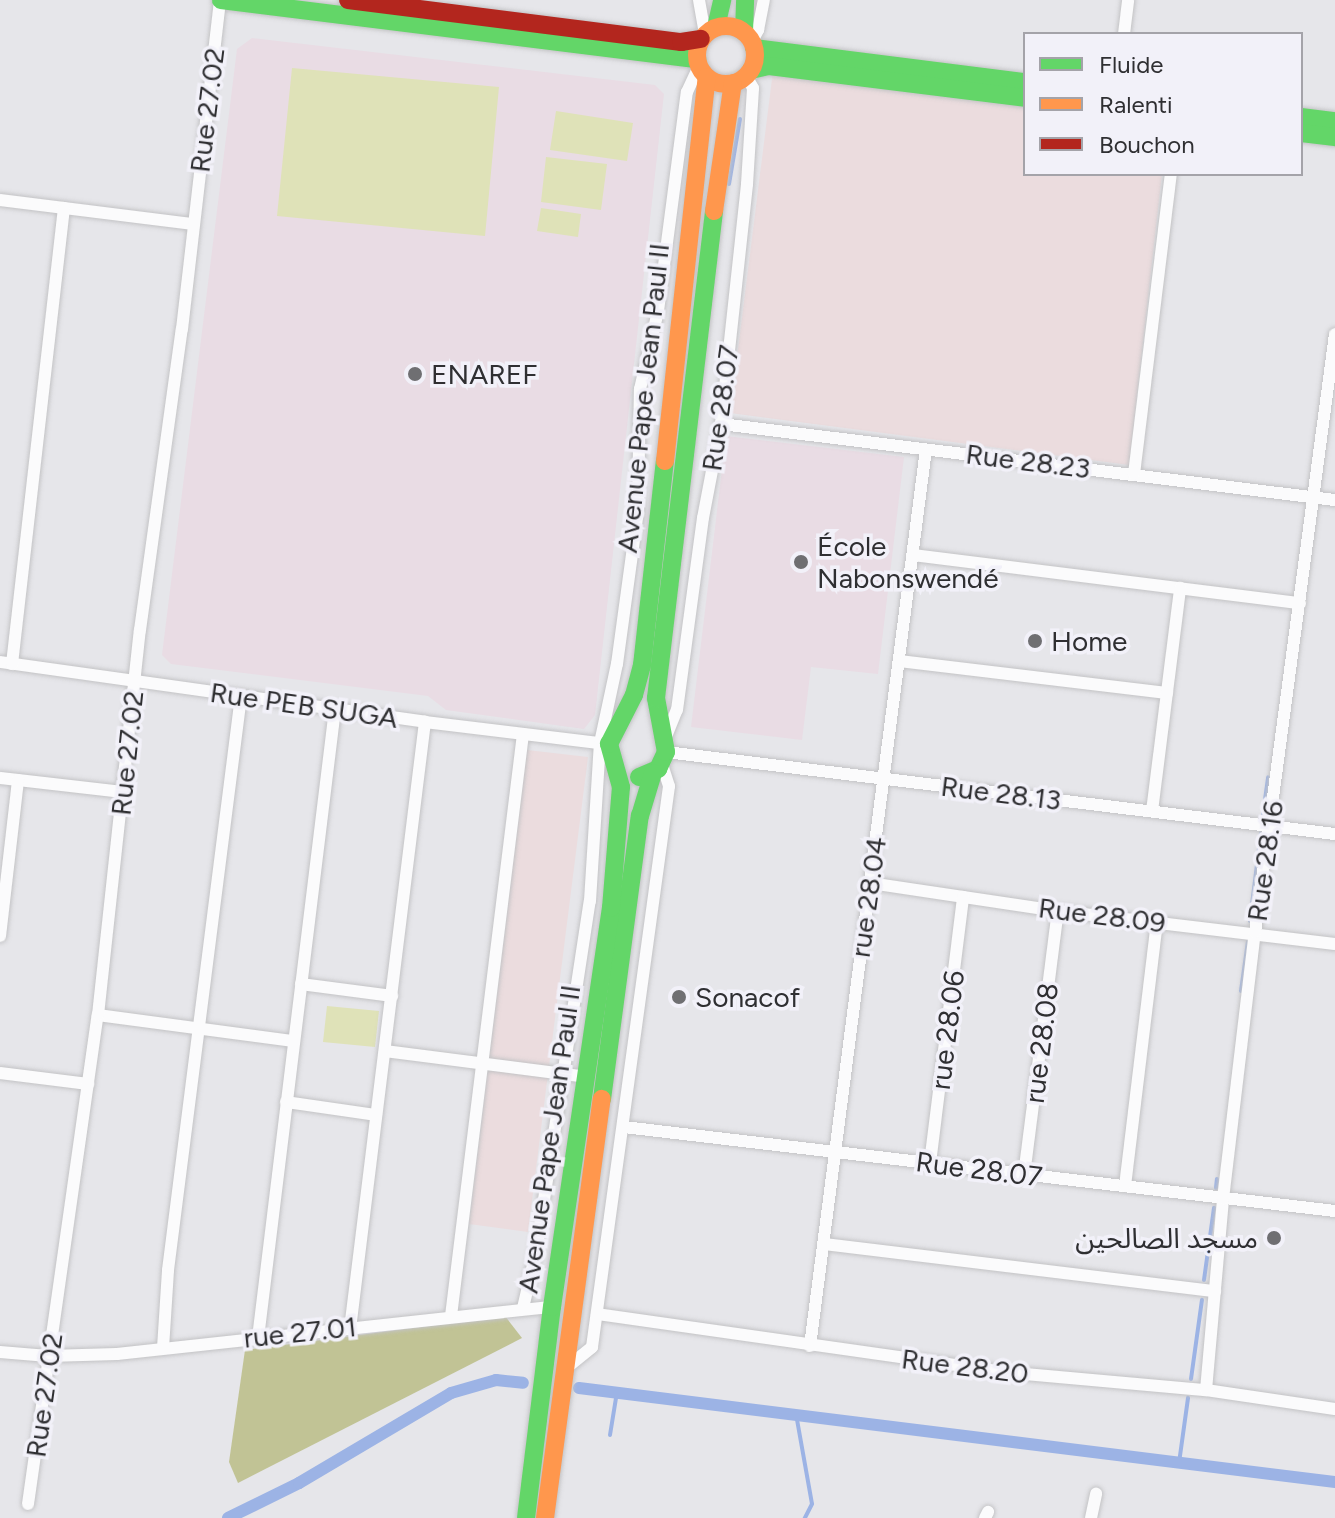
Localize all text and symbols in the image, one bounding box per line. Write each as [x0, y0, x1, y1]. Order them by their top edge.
legend [1023, 32, 1303, 176]
street label: Rue 27.02 [183, 46, 231, 174]
text: Fluide [1099, 50, 1163, 79]
text: Ralenti [1099, 90, 1173, 119]
text: Bouchon [1099, 130, 1195, 159]
street label: Avenue Pape Jean Paul II [610, 242, 676, 554]
street label: Rue 28.07 [695, 343, 745, 473]
place label: ENAREF [431, 357, 538, 391]
marker: ENAREF [406, 365, 424, 383]
street label: Rue 28.23 [964, 437, 1092, 485]
place label: École Nabonswendé [817, 529, 999, 595]
marker: École Nabonswendé [792, 553, 810, 571]
place label: Home [1051, 624, 1127, 658]
marker: Home [1026, 632, 1044, 650]
street label: Rue PEB SUGA [208, 675, 400, 735]
street label: Rue 27.02 [104, 689, 150, 817]
street label: Rue 28.13 [939, 769, 1063, 817]
street label: Rue 28.16 [1240, 799, 1290, 923]
street label: rue 28.04 [843, 835, 893, 959]
street label: Rue 28.09 [1037, 891, 1167, 939]
street label: rue 28.06 [923, 969, 971, 1091]
place label: Sonacof [695, 980, 800, 1014]
street label: rue 28.08 [1017, 981, 1065, 1105]
street label: Avenue Pape Jean Paul II [511, 983, 587, 1295]
marker: Sonacof [670, 988, 688, 1006]
street label: Rue 28.07 [914, 1145, 1044, 1193]
place label: مسجد الصالحين [1075, 1221, 1258, 1255]
marker: مسجد الصالحين [1265, 1229, 1283, 1247]
street label: rue 27.01 [242, 1309, 358, 1355]
street label: Rue 27.02 [19, 1331, 69, 1459]
street label: Rue 28.20 [900, 1342, 1030, 1390]

